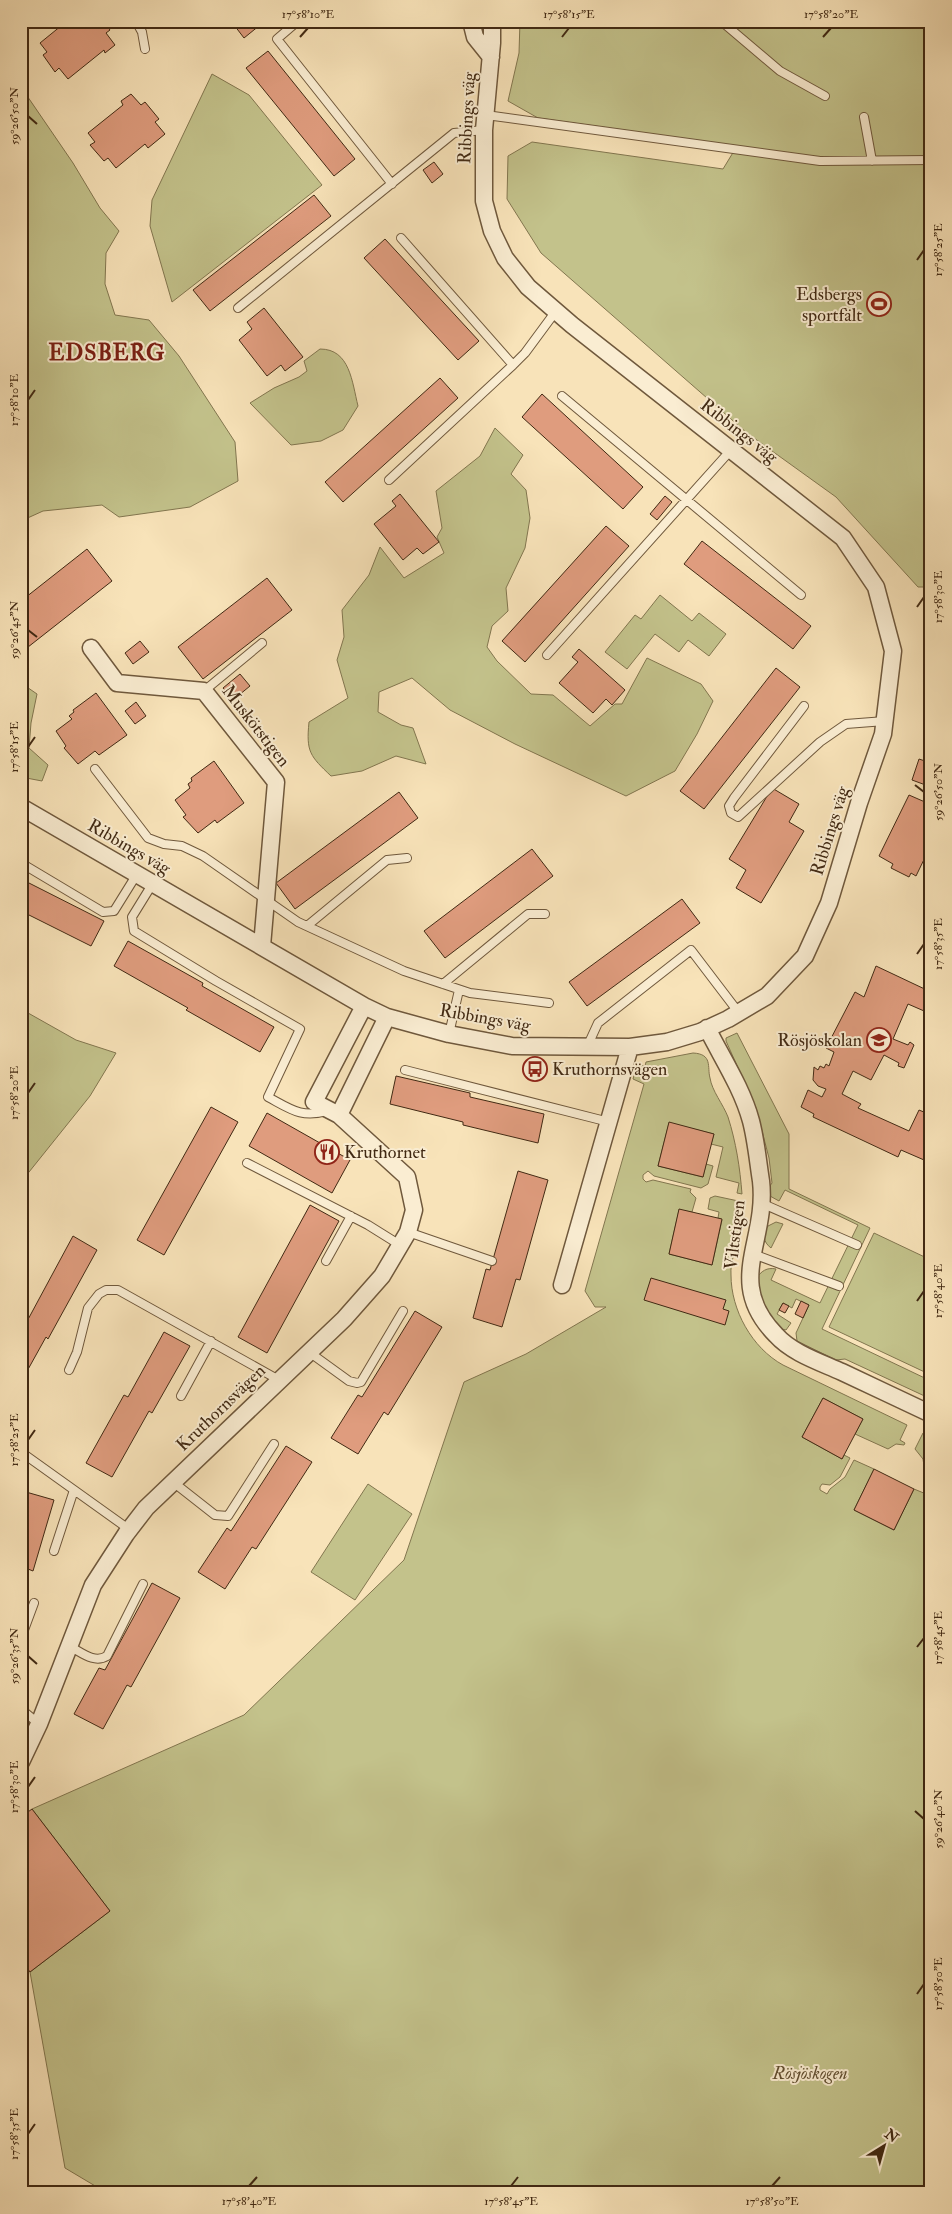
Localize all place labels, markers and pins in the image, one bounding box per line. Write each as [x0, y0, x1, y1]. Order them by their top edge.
place label: Edsbergs sportfält [796, 283, 862, 327]
sports icon: Edsbergs sportfält [866, 291, 892, 317]
school or university icon: Rösjöskolan [866, 1027, 892, 1053]
place label: Rösjöskolan [777, 1029, 862, 1052]
bus stop icon: Kruthornsvägen [522, 1056, 548, 1082]
place label: Kruthornsvägen [552, 1058, 667, 1081]
restaurant icon: Kruthornet [314, 1139, 340, 1165]
place label: Kruthornet [344, 1141, 426, 1164]

